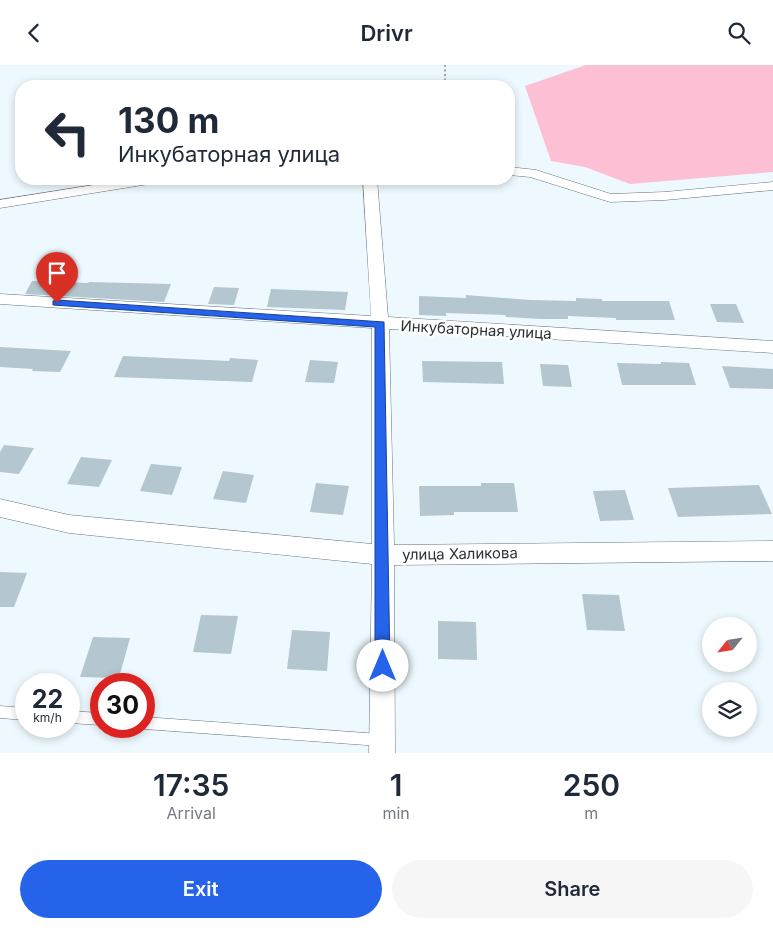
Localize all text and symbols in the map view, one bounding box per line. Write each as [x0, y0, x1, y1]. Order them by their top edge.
icon: back [20, 19, 48, 47]
icon: search [725, 19, 753, 47]
text: Drivr [360, 20, 413, 46]
text: 130 m [118, 99, 220, 141]
icon: left [35, 100, 100, 165]
text: Инкубаторная улица [118, 141, 340, 167]
pin [36, 252, 78, 303]
icon: arrive [43, 259, 71, 287]
street label: Инкубаторная улица [400, 316, 552, 343]
street label: улица Халикова [402, 543, 518, 564]
north arrow [702, 617, 758, 673]
map controls [702, 617, 757, 737]
position arrow [356, 639, 408, 691]
speed limit sign: 30 [90, 673, 155, 738]
button: layers [702, 682, 757, 737]
text: 22 [32, 684, 63, 714]
text: km/h [33, 710, 62, 725]
text: 17:35 [153, 767, 229, 803]
text: 1 [390, 767, 402, 803]
text: 250 [563, 767, 620, 803]
text: Arrival [167, 803, 216, 823]
text: min [382, 803, 410, 823]
text: m [584, 803, 598, 823]
button: Exit [20, 860, 382, 918]
button: Share [392, 860, 753, 918]

